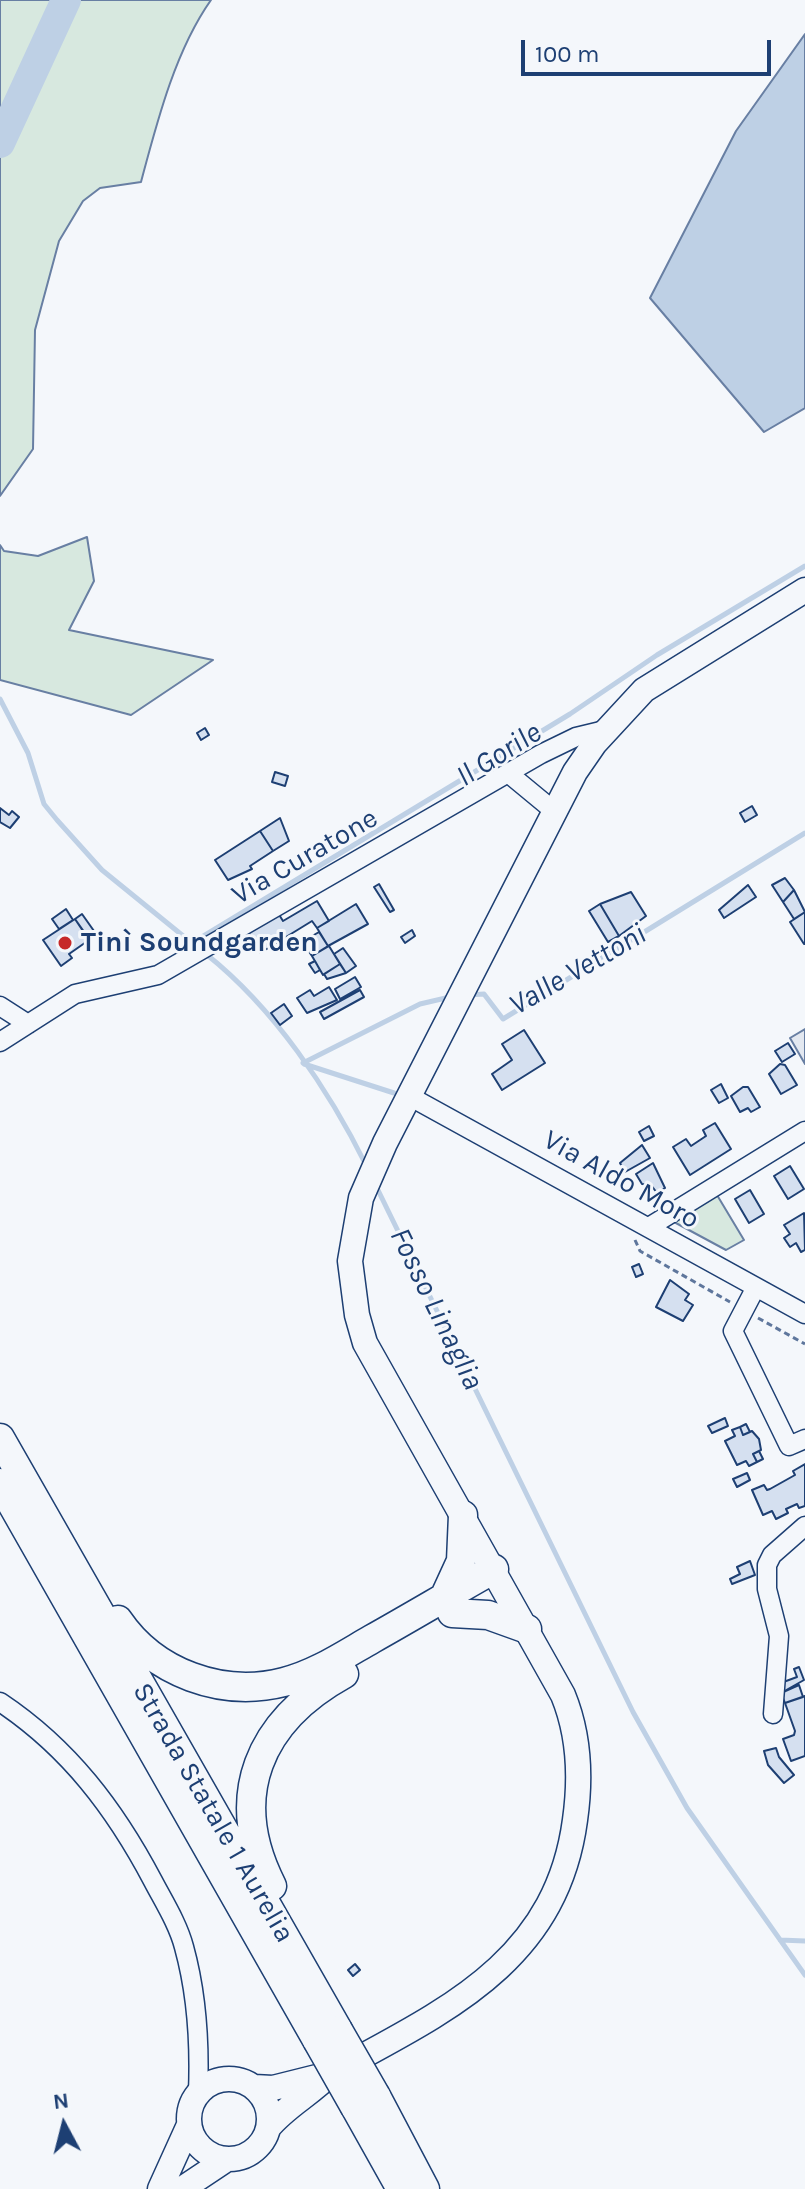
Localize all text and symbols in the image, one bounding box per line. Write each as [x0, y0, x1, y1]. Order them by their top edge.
scale bar [525, 24, 775, 74]
text: 100 m [535, 40, 600, 68]
water label: Il Gorile [450, 715, 548, 795]
street label: Via Curatone [226, 802, 384, 912]
water label: Valle Vettoni [503, 916, 653, 1024]
place label: Tinì Soundgarden [81, 926, 318, 960]
marker: Tinì Soundgarden [56, 934, 74, 952]
street label: Via Aldo Moro [537, 1123, 705, 1237]
water label: Fosso Linaglia [381, 1222, 491, 1396]
street label: Strada Statale 1 Aurelia [125, 1677, 301, 1949]
north arrow [24, 2085, 104, 2165]
text: N [52, 2087, 70, 2115]

